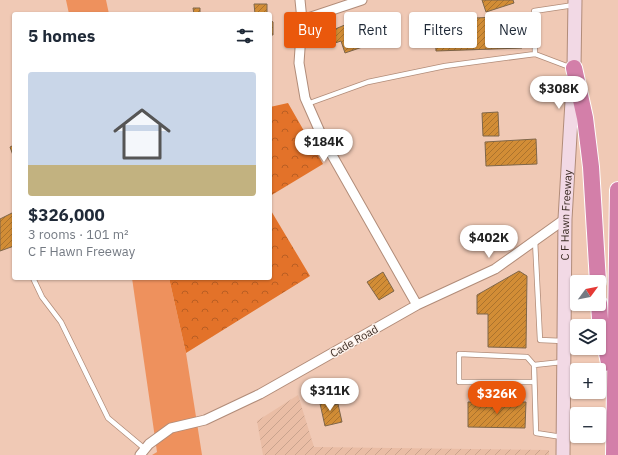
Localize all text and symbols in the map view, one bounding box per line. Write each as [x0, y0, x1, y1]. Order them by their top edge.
chip: Buy [284, 12, 336, 48]
chip: Rent [344, 12, 401, 48]
chip: Filters [409, 12, 477, 48]
chip: New [485, 12, 541, 48]
text: 5 homes [28, 25, 95, 47]
icon: filters [234, 25, 256, 47]
pin: $308K [531, 76, 587, 110]
text: $308K [539, 80, 579, 97]
icon: home [106, 98, 178, 170]
pin: $184K [296, 129, 352, 163]
text: $184K [304, 133, 344, 150]
street label: C F Hawn Freeway [558, 169, 575, 260]
text: $326,000 [28, 204, 105, 226]
pin: $402K [461, 225, 517, 259]
text: 3 rooms · 101 m² [28, 226, 129, 243]
text: $402K [469, 229, 509, 246]
text: C F Hawn Freeway [28, 243, 135, 260]
north arrow [570, 275, 606, 311]
map controls [570, 275, 606, 443]
button: layers [570, 319, 606, 355]
street label: Cade Road [328, 322, 380, 360]
button: + [570, 363, 606, 399]
pin: $311K [302, 378, 358, 412]
pin: $326K [469, 381, 525, 415]
text: $311K [310, 382, 350, 399]
text: $326K [477, 385, 517, 402]
button: − [570, 407, 606, 443]

